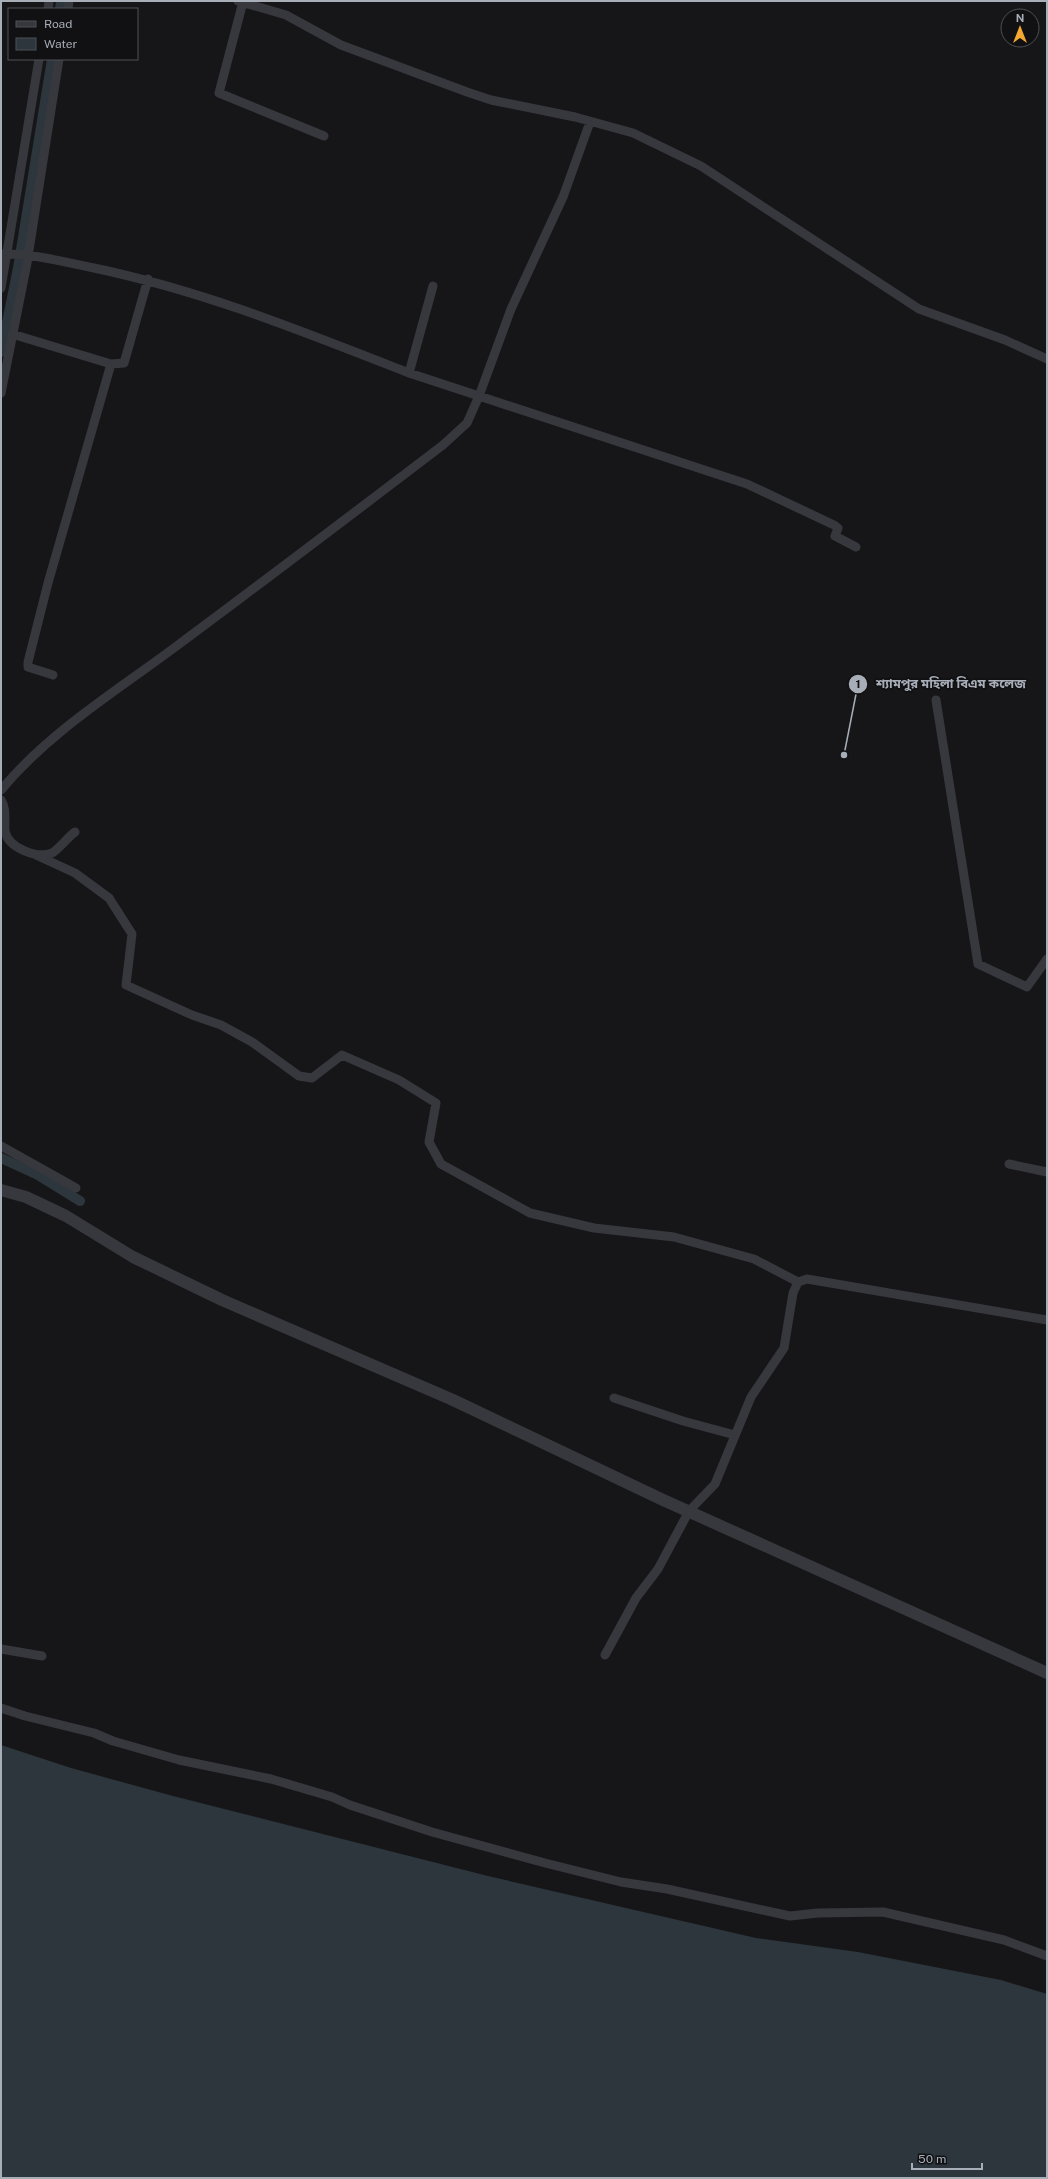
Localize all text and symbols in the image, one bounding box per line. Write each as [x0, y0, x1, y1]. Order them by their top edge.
legend [8, 8, 138, 60]
north arrow [1000, 8, 1040, 48]
text: N [1016, 12, 1024, 24]
text: Road [44, 17, 72, 31]
text: Water [44, 37, 78, 51]
callout: শ্যামপুর মহিলা বিএম কলেজ [848, 671, 1034, 696]
text: শ্যামপুর মহিলা বিএম কলেজ [875, 676, 1026, 692]
text: 1 [855, 677, 861, 691]
scale bar [912, 2145, 982, 2171]
text: 50 m [918, 2152, 946, 2166]

